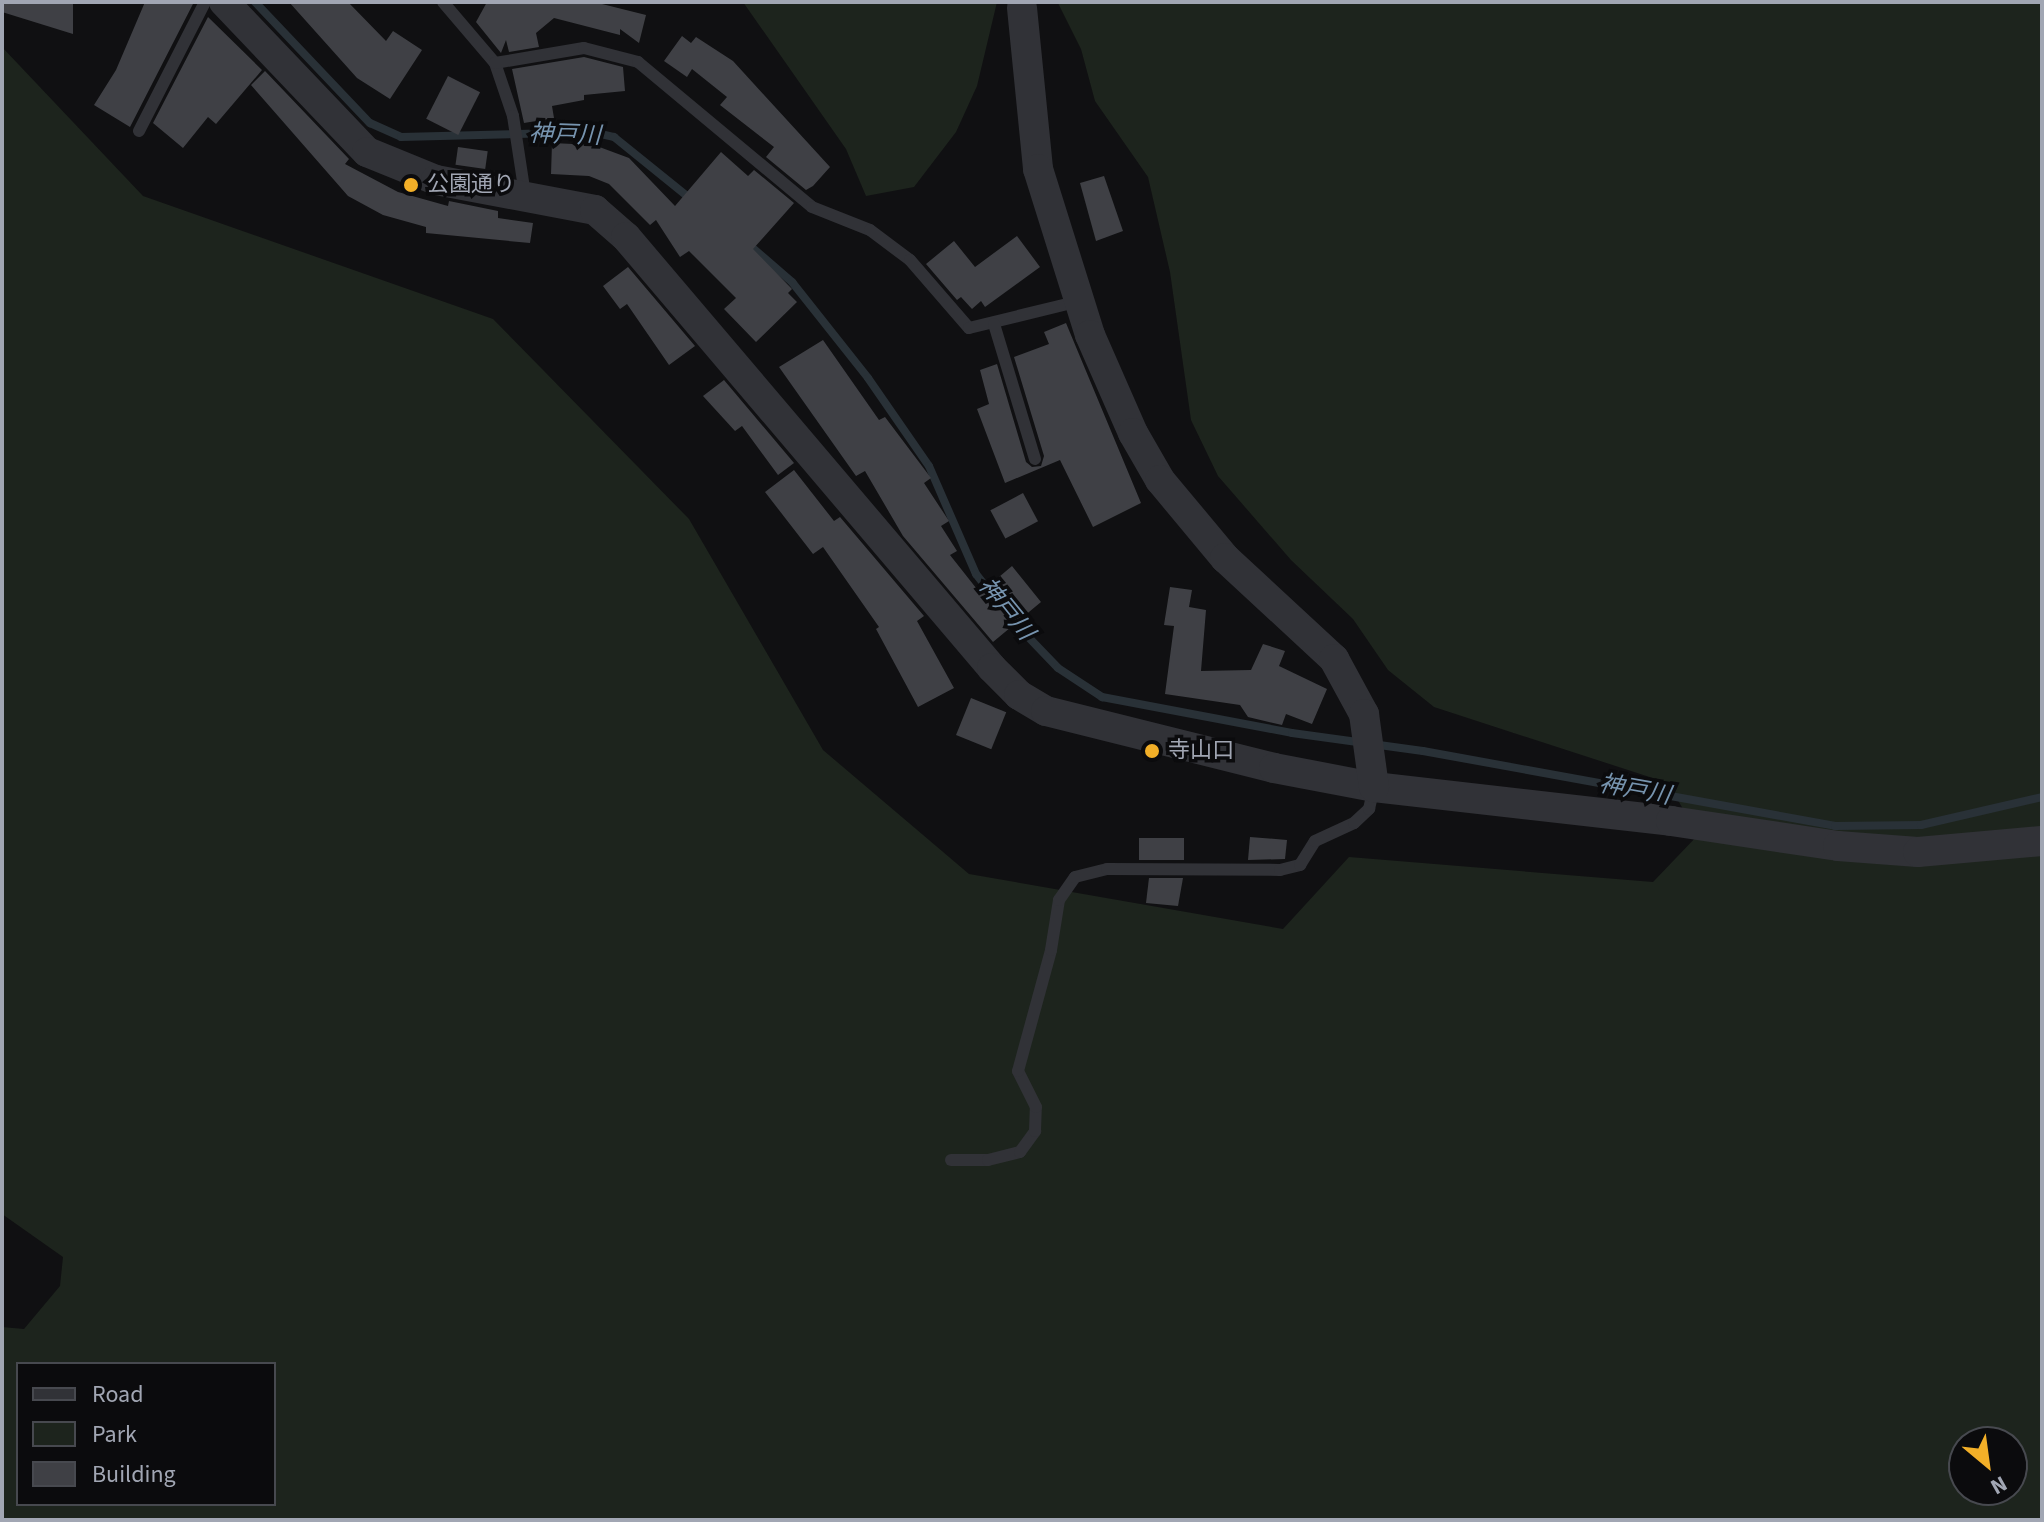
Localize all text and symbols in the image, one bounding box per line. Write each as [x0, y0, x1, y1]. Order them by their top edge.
water label: 神戸川 [529, 119, 601, 151]
place label: 公園通り [427, 172, 515, 198]
marker: 公園通り [402, 176, 420, 194]
water label: 神戸川 [972, 572, 1040, 646]
place label: 寺山口 [1168, 738, 1234, 764]
marker: 寺山口 [1143, 742, 1161, 760]
water label: 神戸川 [1597, 770, 1673, 810]
legend [16, 1362, 276, 1506]
text: Road [92, 1377, 144, 1412]
text: Park [92, 1417, 137, 1452]
north arrow [1948, 1426, 2028, 1506]
text: Building [92, 1457, 176, 1492]
text: N [1985, 1468, 2013, 1503]

